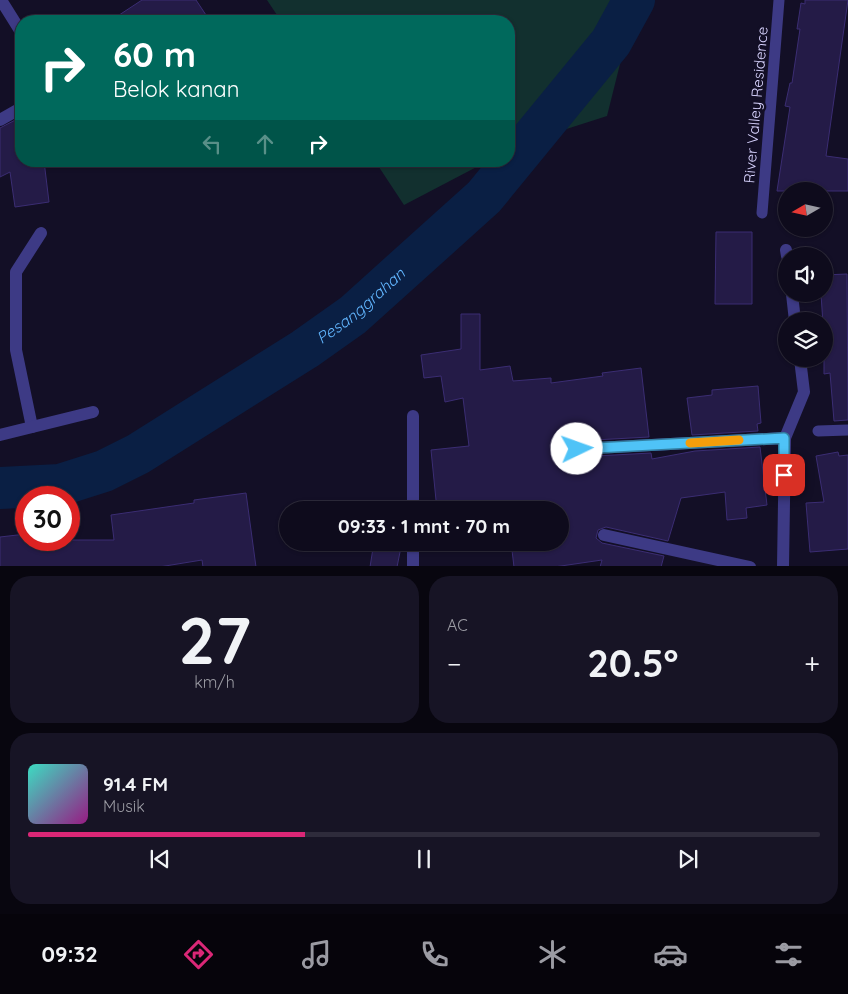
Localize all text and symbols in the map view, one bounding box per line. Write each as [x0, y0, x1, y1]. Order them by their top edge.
street label: River Valley Residence [739, 26, 772, 184]
text: 60 m [113, 32, 196, 76]
icon: right [30, 35, 95, 100]
text: Belok kanan [113, 75, 239, 103]
icon: left [198, 130, 226, 158]
icon: ahead [251, 130, 279, 158]
icon: right [304, 130, 332, 158]
north arrow [778, 182, 832, 238]
map controls [778, 182, 833, 367]
button: sound [778, 247, 833, 302]
water label: Pesanggrahan [312, 263, 409, 348]
button: layers [778, 312, 833, 367]
position arrow [550, 422, 602, 474]
pin [763, 454, 805, 496]
icon: arrive [770, 461, 798, 489]
speed limit sign: 30 [15, 486, 80, 551]
text: 09:33 · 1 mnt · 70 m [338, 514, 510, 538]
text: 27 [178, 599, 251, 680]
text: AC [447, 615, 468, 635]
text: 20.5° [587, 639, 679, 687]
text: − [447, 646, 462, 681]
text: + [804, 646, 820, 681]
text: km/h [194, 672, 235, 692]
text: 91.4 FM [103, 772, 168, 796]
text: Musik [103, 796, 145, 816]
icon: previous [146, 845, 174, 873]
icon: pause [410, 845, 438, 873]
icon: next [674, 845, 702, 873]
icon: directions [181, 937, 216, 972]
icon: music [299, 937, 334, 972]
icon: phone [417, 937, 452, 972]
icon: climate [535, 937, 570, 972]
icon: car [653, 937, 688, 972]
icon: filters [771, 937, 806, 972]
text: 09:32 [42, 940, 98, 968]

